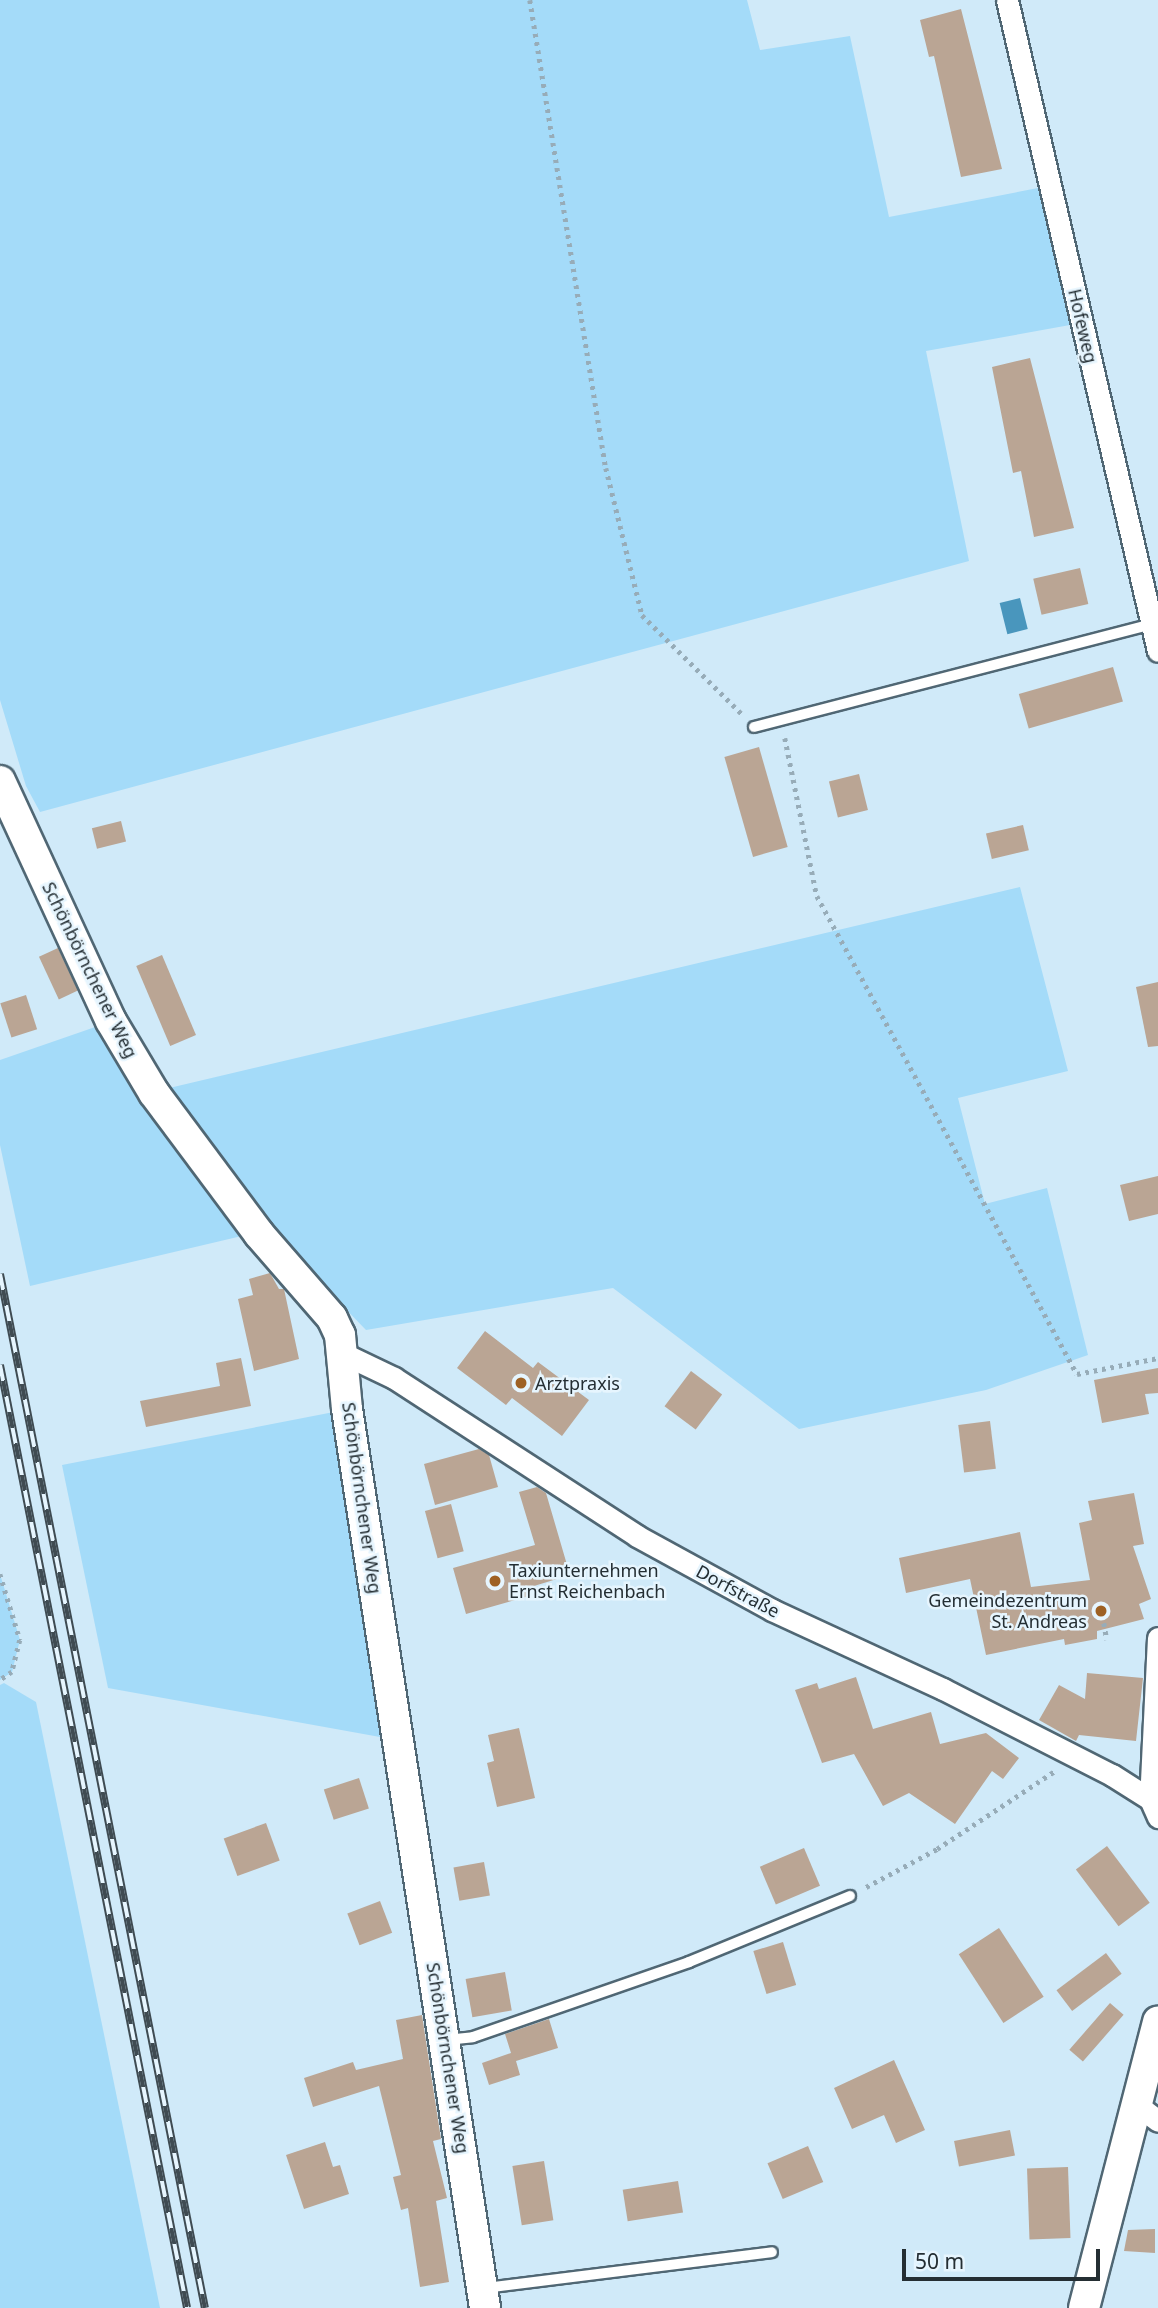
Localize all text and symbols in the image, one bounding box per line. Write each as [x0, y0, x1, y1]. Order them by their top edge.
street label: Hofeweg [1064, 287, 1102, 365]
street label: Schönbörnchener Weg [38, 878, 142, 1062]
place label: Arztpraxis [535, 1372, 620, 1394]
marker: Arztpraxis [513, 1375, 529, 1391]
street label: Schönbörnchener Weg [338, 1401, 386, 1595]
place label: Taxiunternehmen Ernst Reichenbach [509, 1560, 665, 1602]
street label: Dorfstraße [693, 1560, 783, 1622]
marker: Taxiunternehmen Ernst Reichenbach [487, 1573, 503, 1589]
place label: Gemeindezentrum St. Andreas [928, 1590, 1087, 1632]
marker: Gemeindezentrum St. Andreas [1093, 1603, 1109, 1619]
street label: Schönbörnchener Weg [422, 1961, 474, 2155]
scale bar [906, 2234, 1104, 2278]
text: 50 m [915, 2247, 964, 2275]

